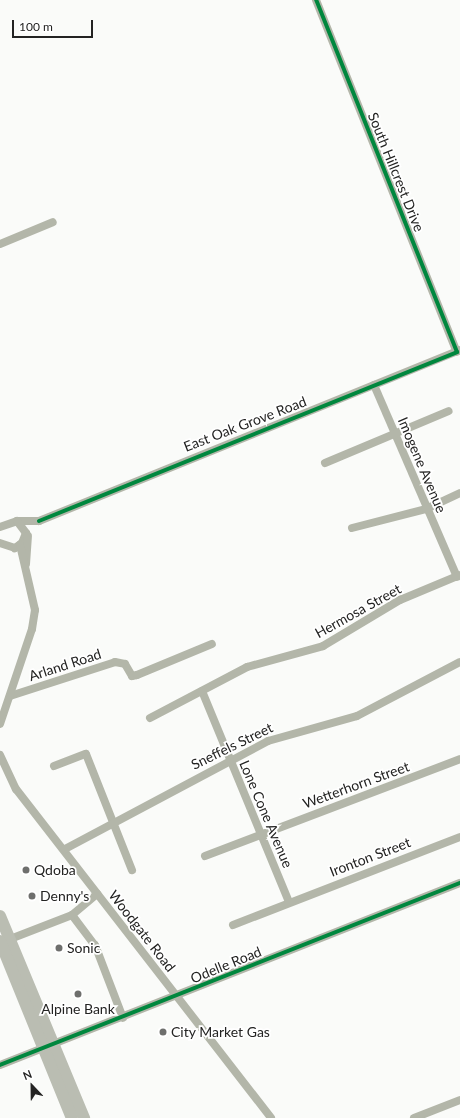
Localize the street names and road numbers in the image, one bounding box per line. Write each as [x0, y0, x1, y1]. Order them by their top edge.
street label: South Hillcrest Drive [364, 110, 428, 234]
street label: East Oak Grove Road [181, 393, 309, 455]
street label: Imogene Avenue [394, 414, 450, 516]
street label: Hermosa Street [312, 580, 404, 642]
street label: Arland Road [27, 645, 103, 685]
street label: Sneffels Street [188, 719, 276, 773]
street label: Lone Cone Avenue [236, 757, 296, 871]
street label: Wetterhorn Street [300, 758, 412, 812]
street label: Ironton Street [327, 834, 413, 880]
street label: Woodgate Road [105, 887, 179, 975]
street label: Odelle Road [188, 943, 264, 987]

